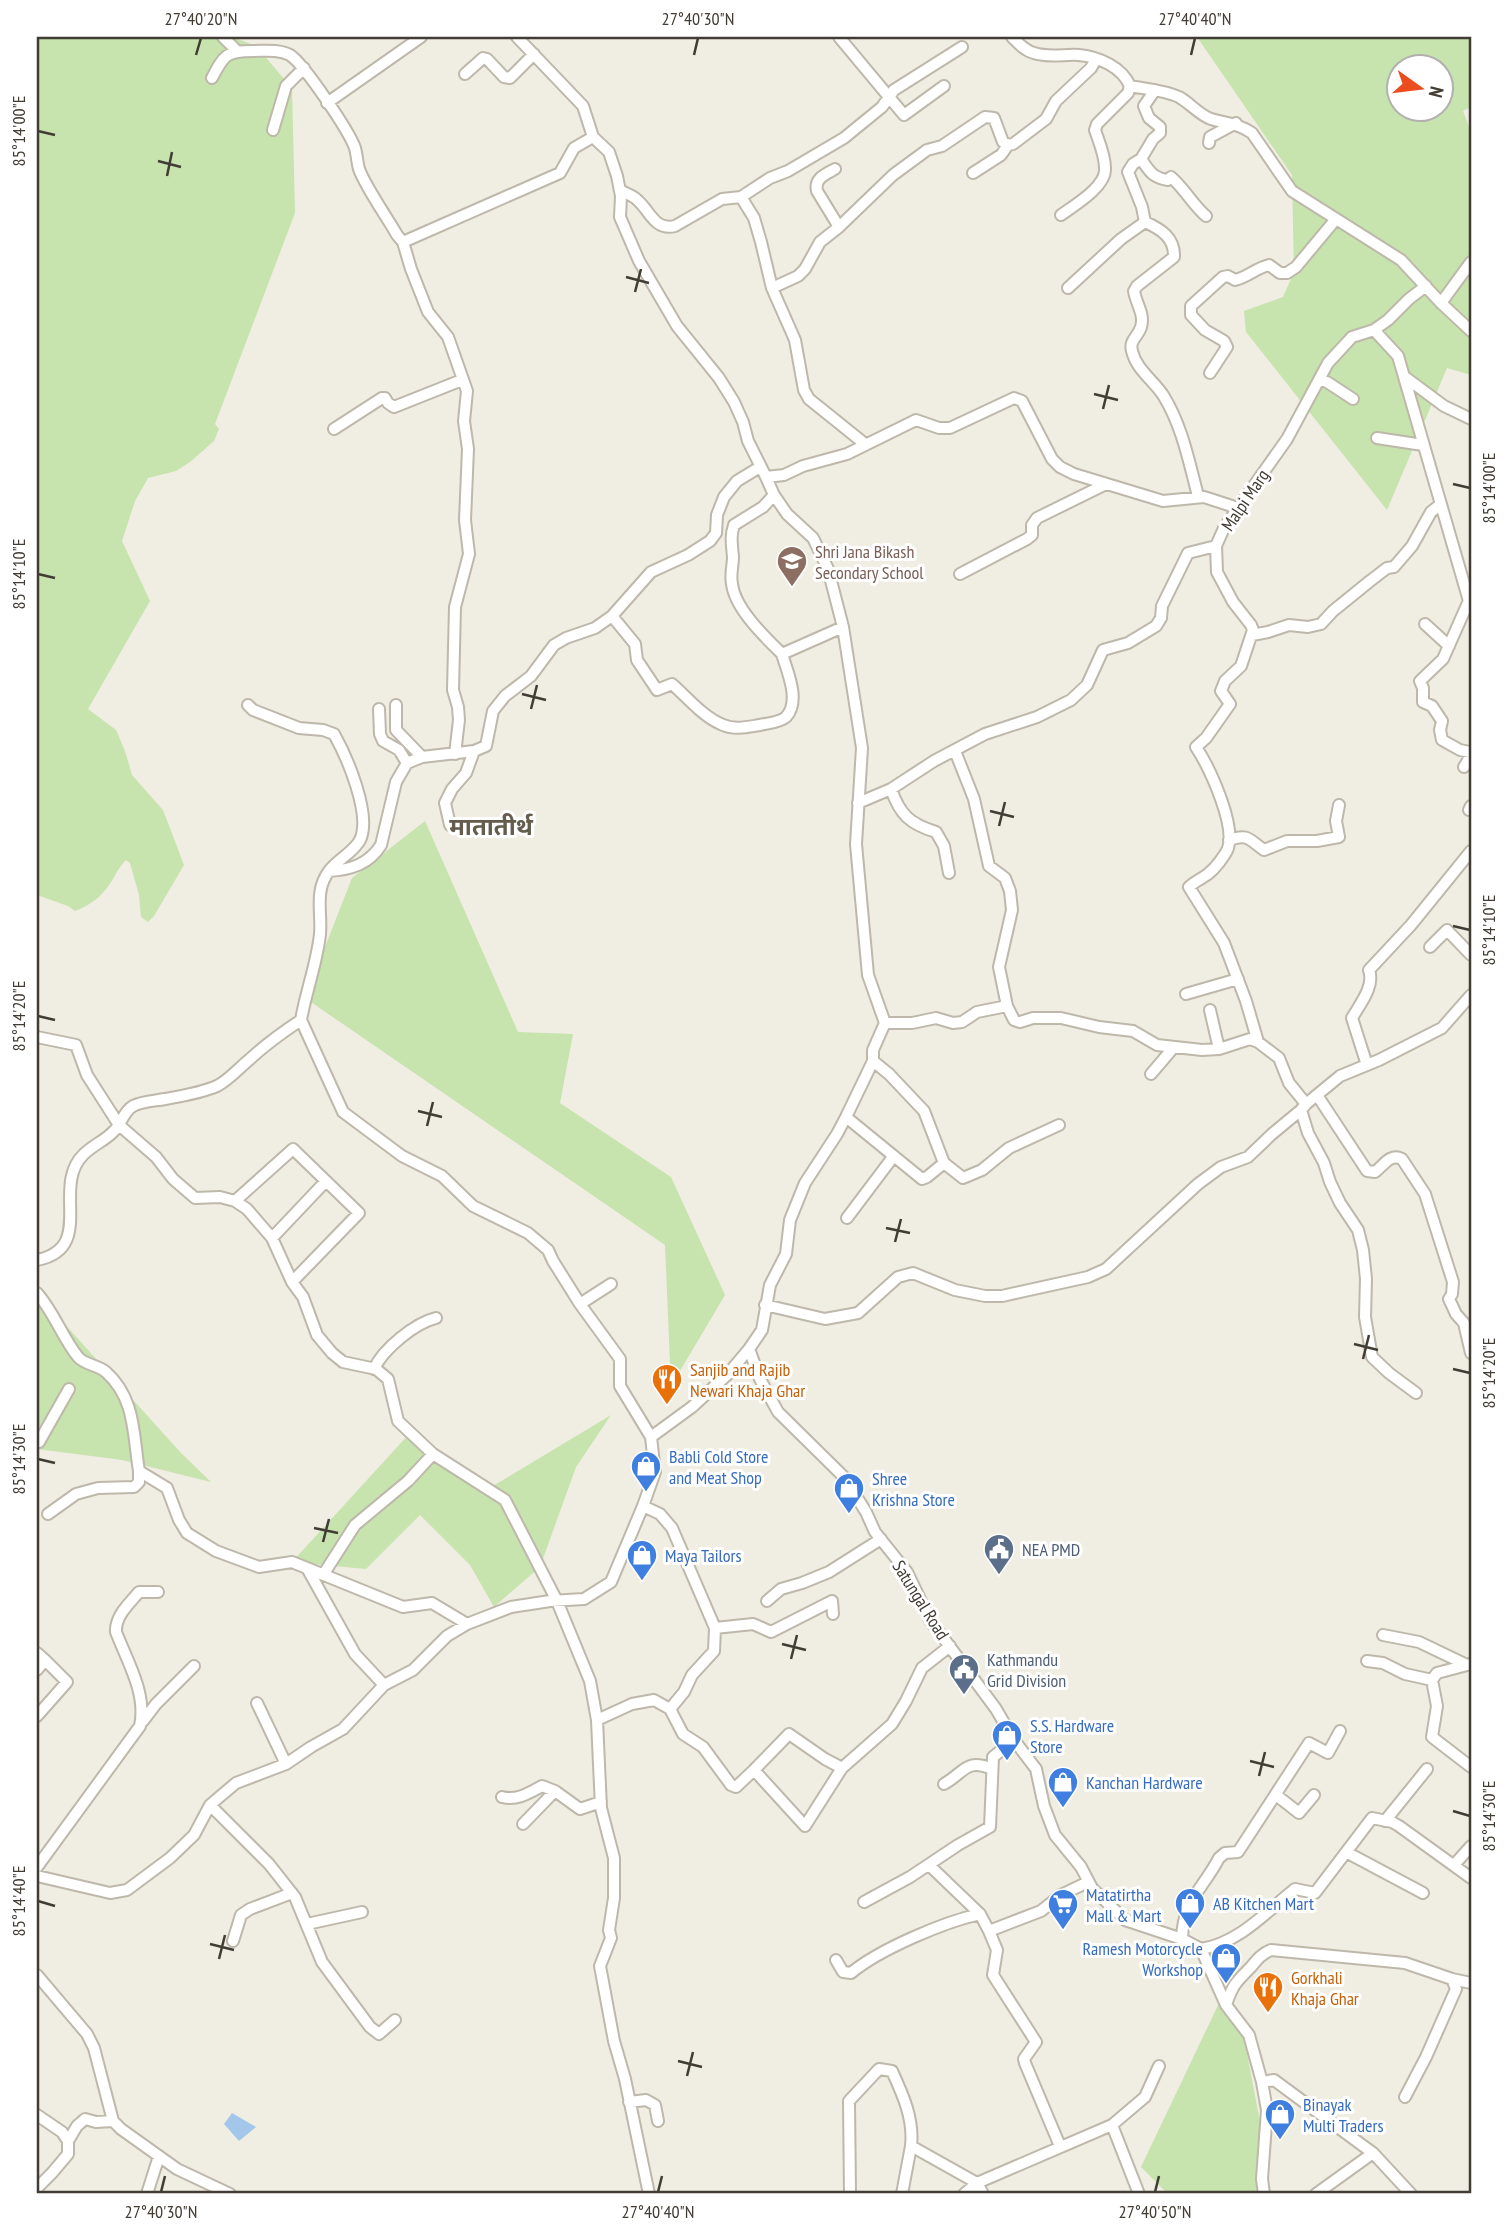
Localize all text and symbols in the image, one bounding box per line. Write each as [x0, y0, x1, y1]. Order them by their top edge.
text: 27°40'20"N [165, 7, 237, 30]
text: 27°40'30"N [662, 7, 734, 30]
text: 27°40'40"N [1159, 7, 1231, 30]
north arrow [1386, 52, 1456, 122]
text: N [1424, 84, 1449, 100]
text: 85°14'00"E [7, 96, 30, 166]
text: 85°14'00"E [1477, 453, 1500, 523]
street label: Malpi Marg [1216, 465, 1274, 535]
text: 85°14'10"E [7, 539, 30, 609]
place label: Shri Jana Bikash Secondary School [815, 540, 924, 584]
school or university icon: Shri Jana Bikash Secondary School [775, 544, 809, 588]
district label: मातातीर्थ [449, 811, 534, 842]
text: 85°14'10"E [1477, 895, 1500, 965]
text: 85°14'20"E [7, 981, 30, 1051]
text: 85°14'20"E [1477, 1338, 1500, 1408]
place label: Sanjib and Rajib Newari Khaja Ghar [690, 1358, 805, 1402]
restaurant icon: Sanjib and Rajib Newari Khaja Ghar [650, 1362, 684, 1406]
text: 85°14'30"E [7, 1424, 30, 1494]
place label: Babli Cold Store and Meat Shop [669, 1445, 768, 1489]
shop icon: Babli Cold Store and Meat Shop [629, 1449, 663, 1493]
place label: Shree Krishna Store [872, 1467, 955, 1511]
shop icon: Shree Krishna Store [832, 1471, 866, 1515]
public building icon: NEA PMD [982, 1532, 1016, 1576]
shop icon: Maya Tailors [625, 1538, 659, 1582]
place label: NEA PMD [1022, 1538, 1080, 1561]
place label: Maya Tailors [665, 1544, 742, 1567]
street label: Satungal Road [888, 1556, 954, 1644]
place label: Kathmandu Grid Division [987, 1648, 1066, 1692]
public building icon: Kathmandu Grid Division [947, 1652, 981, 1696]
place label: S.S. Hardware Store [1030, 1714, 1114, 1758]
shop icon: S.S. Hardware Store [990, 1718, 1024, 1762]
shop icon: Kanchan Hardware [1046, 1765, 1080, 1809]
place label: Kanchan Hardware [1086, 1771, 1203, 1794]
text: 85°14'30"E [1477, 1781, 1500, 1851]
text: 85°14'40"E [7, 1866, 30, 1936]
place label: Matatirtha Mall & Mart [1086, 1883, 1162, 1927]
shop icon: AB Kitchen Mart [1173, 1886, 1207, 1930]
supermarket icon: Matatirtha Mall & Mart [1046, 1887, 1080, 1931]
place label: AB Kitchen Mart [1213, 1892, 1314, 1915]
place label: Ramesh Motorcycle Workshop [1082, 1937, 1203, 1981]
shop icon: Ramesh Motorcycle Workshop [1209, 1941, 1243, 1985]
place label: Gorkhali Khaja Ghar [1291, 1966, 1359, 2010]
restaurant icon: Gorkhali Khaja Ghar [1251, 1970, 1285, 2014]
place label: Binayak Multi Traders [1303, 2093, 1384, 2137]
shop icon: Binayak Multi Traders [1263, 2097, 1297, 2141]
text: 27°40'30"N [125, 2200, 197, 2223]
text: 27°40'40"N [622, 2200, 694, 2223]
text: 27°40'50"N [1119, 2200, 1191, 2223]

